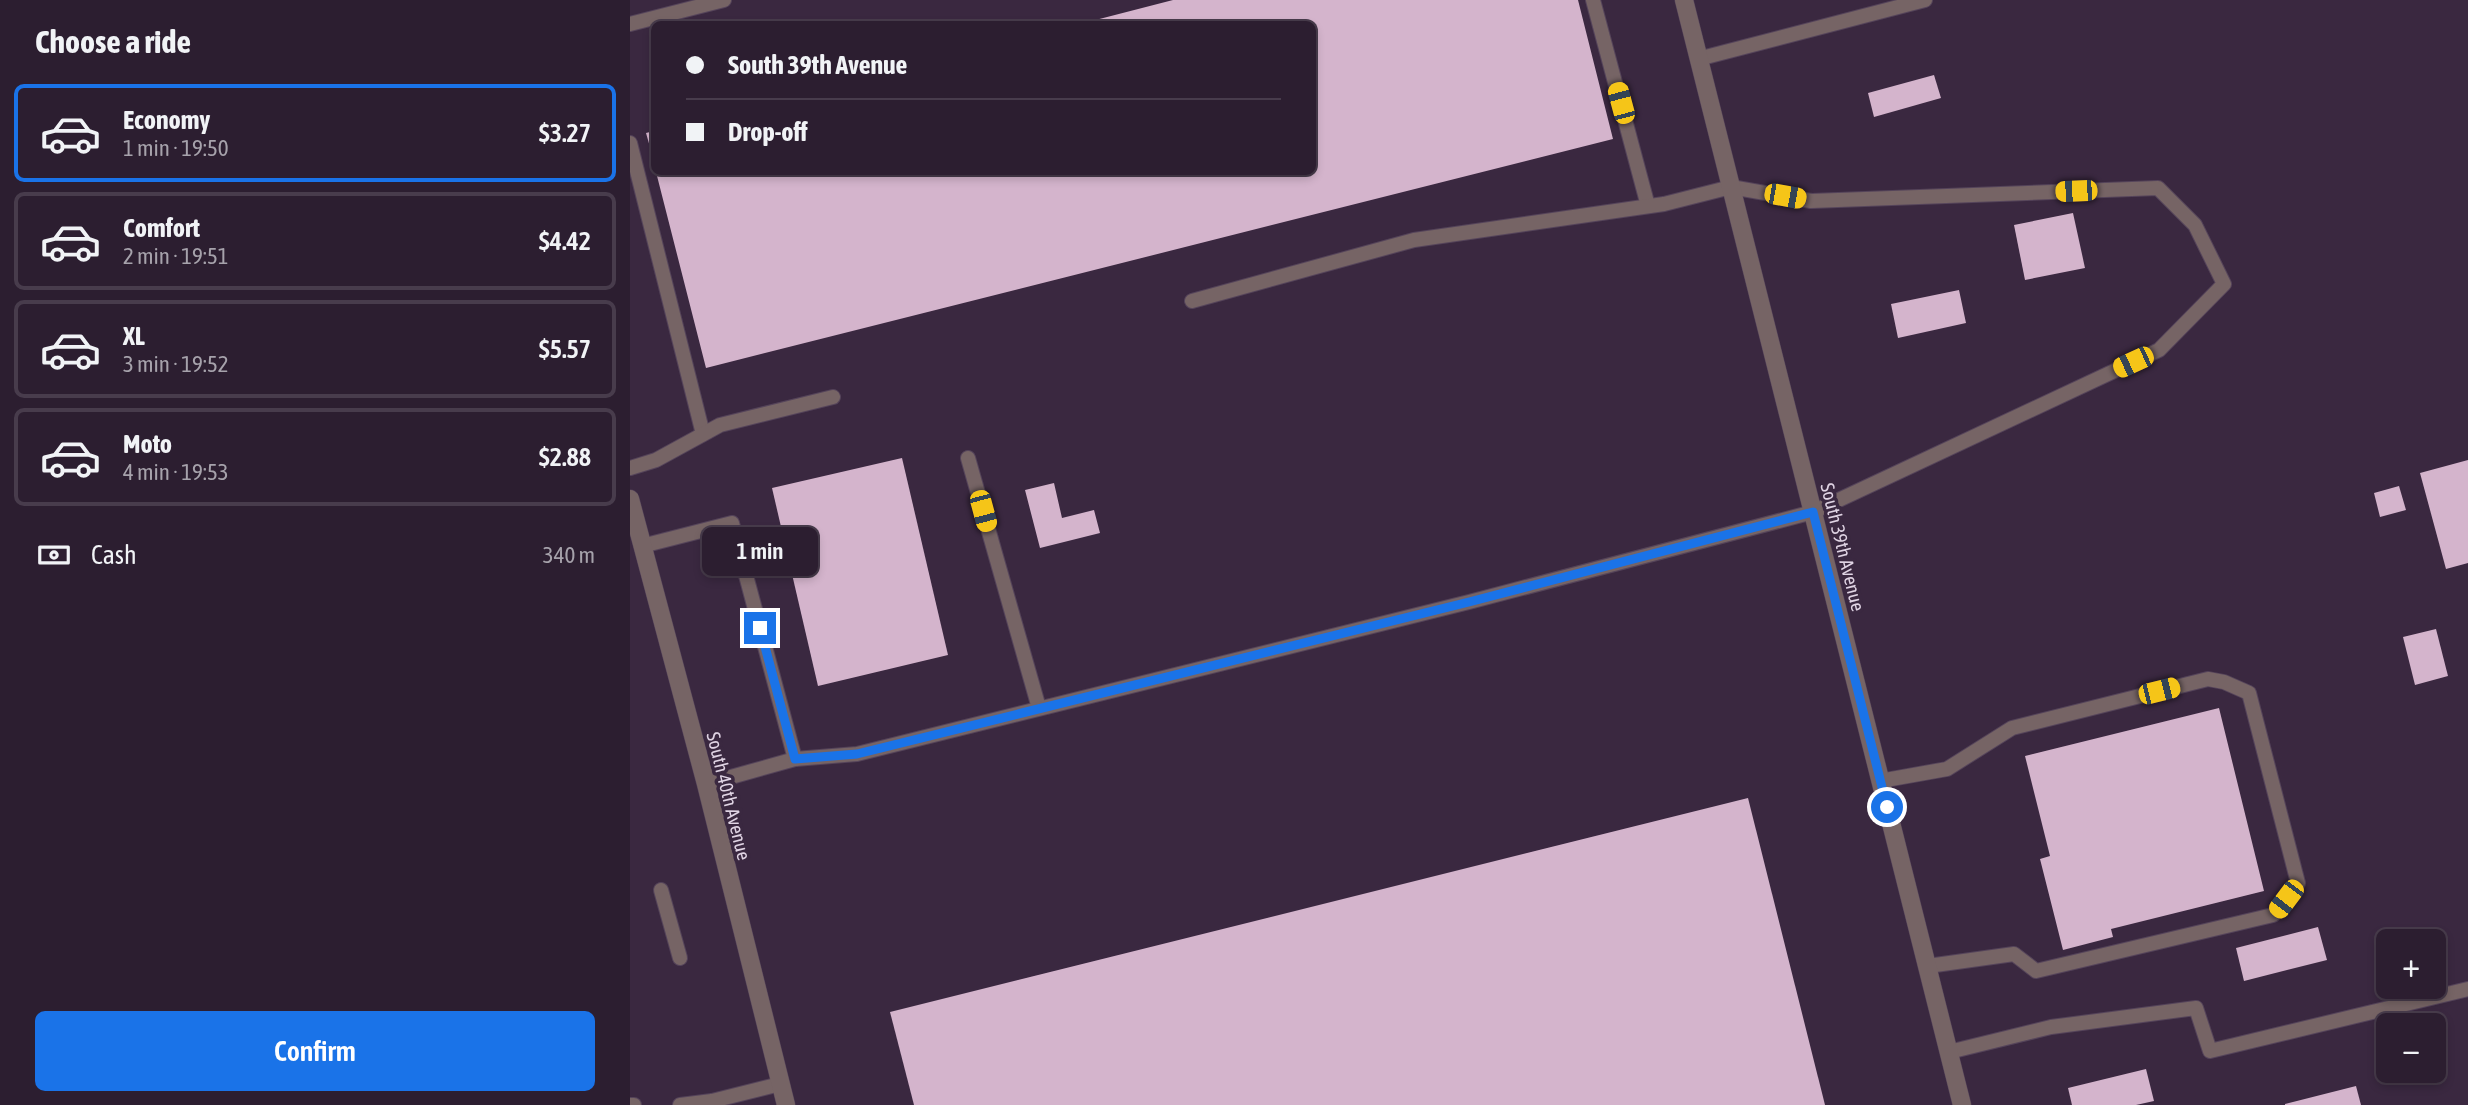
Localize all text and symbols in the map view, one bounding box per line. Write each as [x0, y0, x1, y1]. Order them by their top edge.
text: Choose a ride [35, 23, 191, 60]
text: South 39th Avenue [728, 50, 907, 80]
car [1606, 80, 1637, 126]
icon: car [39, 102, 102, 165]
text: Economy [123, 105, 210, 135]
text: Drop-off [728, 117, 808, 147]
text: $3.27 [539, 118, 591, 148]
text: 1 min · 19:50 [123, 135, 229, 161]
car [2055, 180, 2098, 202]
car [1763, 182, 1808, 210]
icon: car [39, 210, 102, 273]
text: Comfort [123, 213, 200, 243]
text: $4.42 [539, 226, 591, 256]
text: 2 min · 19:51 [123, 243, 229, 269]
icon: car [39, 318, 102, 381]
text: XL [123, 321, 145, 351]
text: $5.57 [539, 334, 591, 364]
car [2110, 344, 2157, 380]
text: 3 min · 19:52 [123, 351, 229, 377]
icon: car [39, 426, 102, 489]
text: Moto [123, 429, 172, 459]
text: $2.88 [539, 442, 591, 472]
text: 4 min · 19:53 [123, 459, 229, 485]
street label: South 39th Avenue [1816, 481, 1870, 613]
car [968, 488, 999, 534]
callout: 1 min [702, 526, 818, 576]
icon: cash [35, 536, 73, 574]
text: 1 min [737, 538, 783, 564]
text: Cash [91, 540, 137, 570]
text: 340 m [543, 542, 595, 568]
route end [744, 612, 776, 644]
car [2137, 676, 2182, 706]
street label: South 40th Avenue [702, 730, 756, 862]
route start [1871, 791, 1903, 823]
car [2265, 876, 2308, 922]
map controls [2376, 929, 2446, 1083]
button: + [2376, 929, 2446, 999]
button: Confirm [35, 1011, 595, 1091]
button: − [2376, 1013, 2446, 1083]

